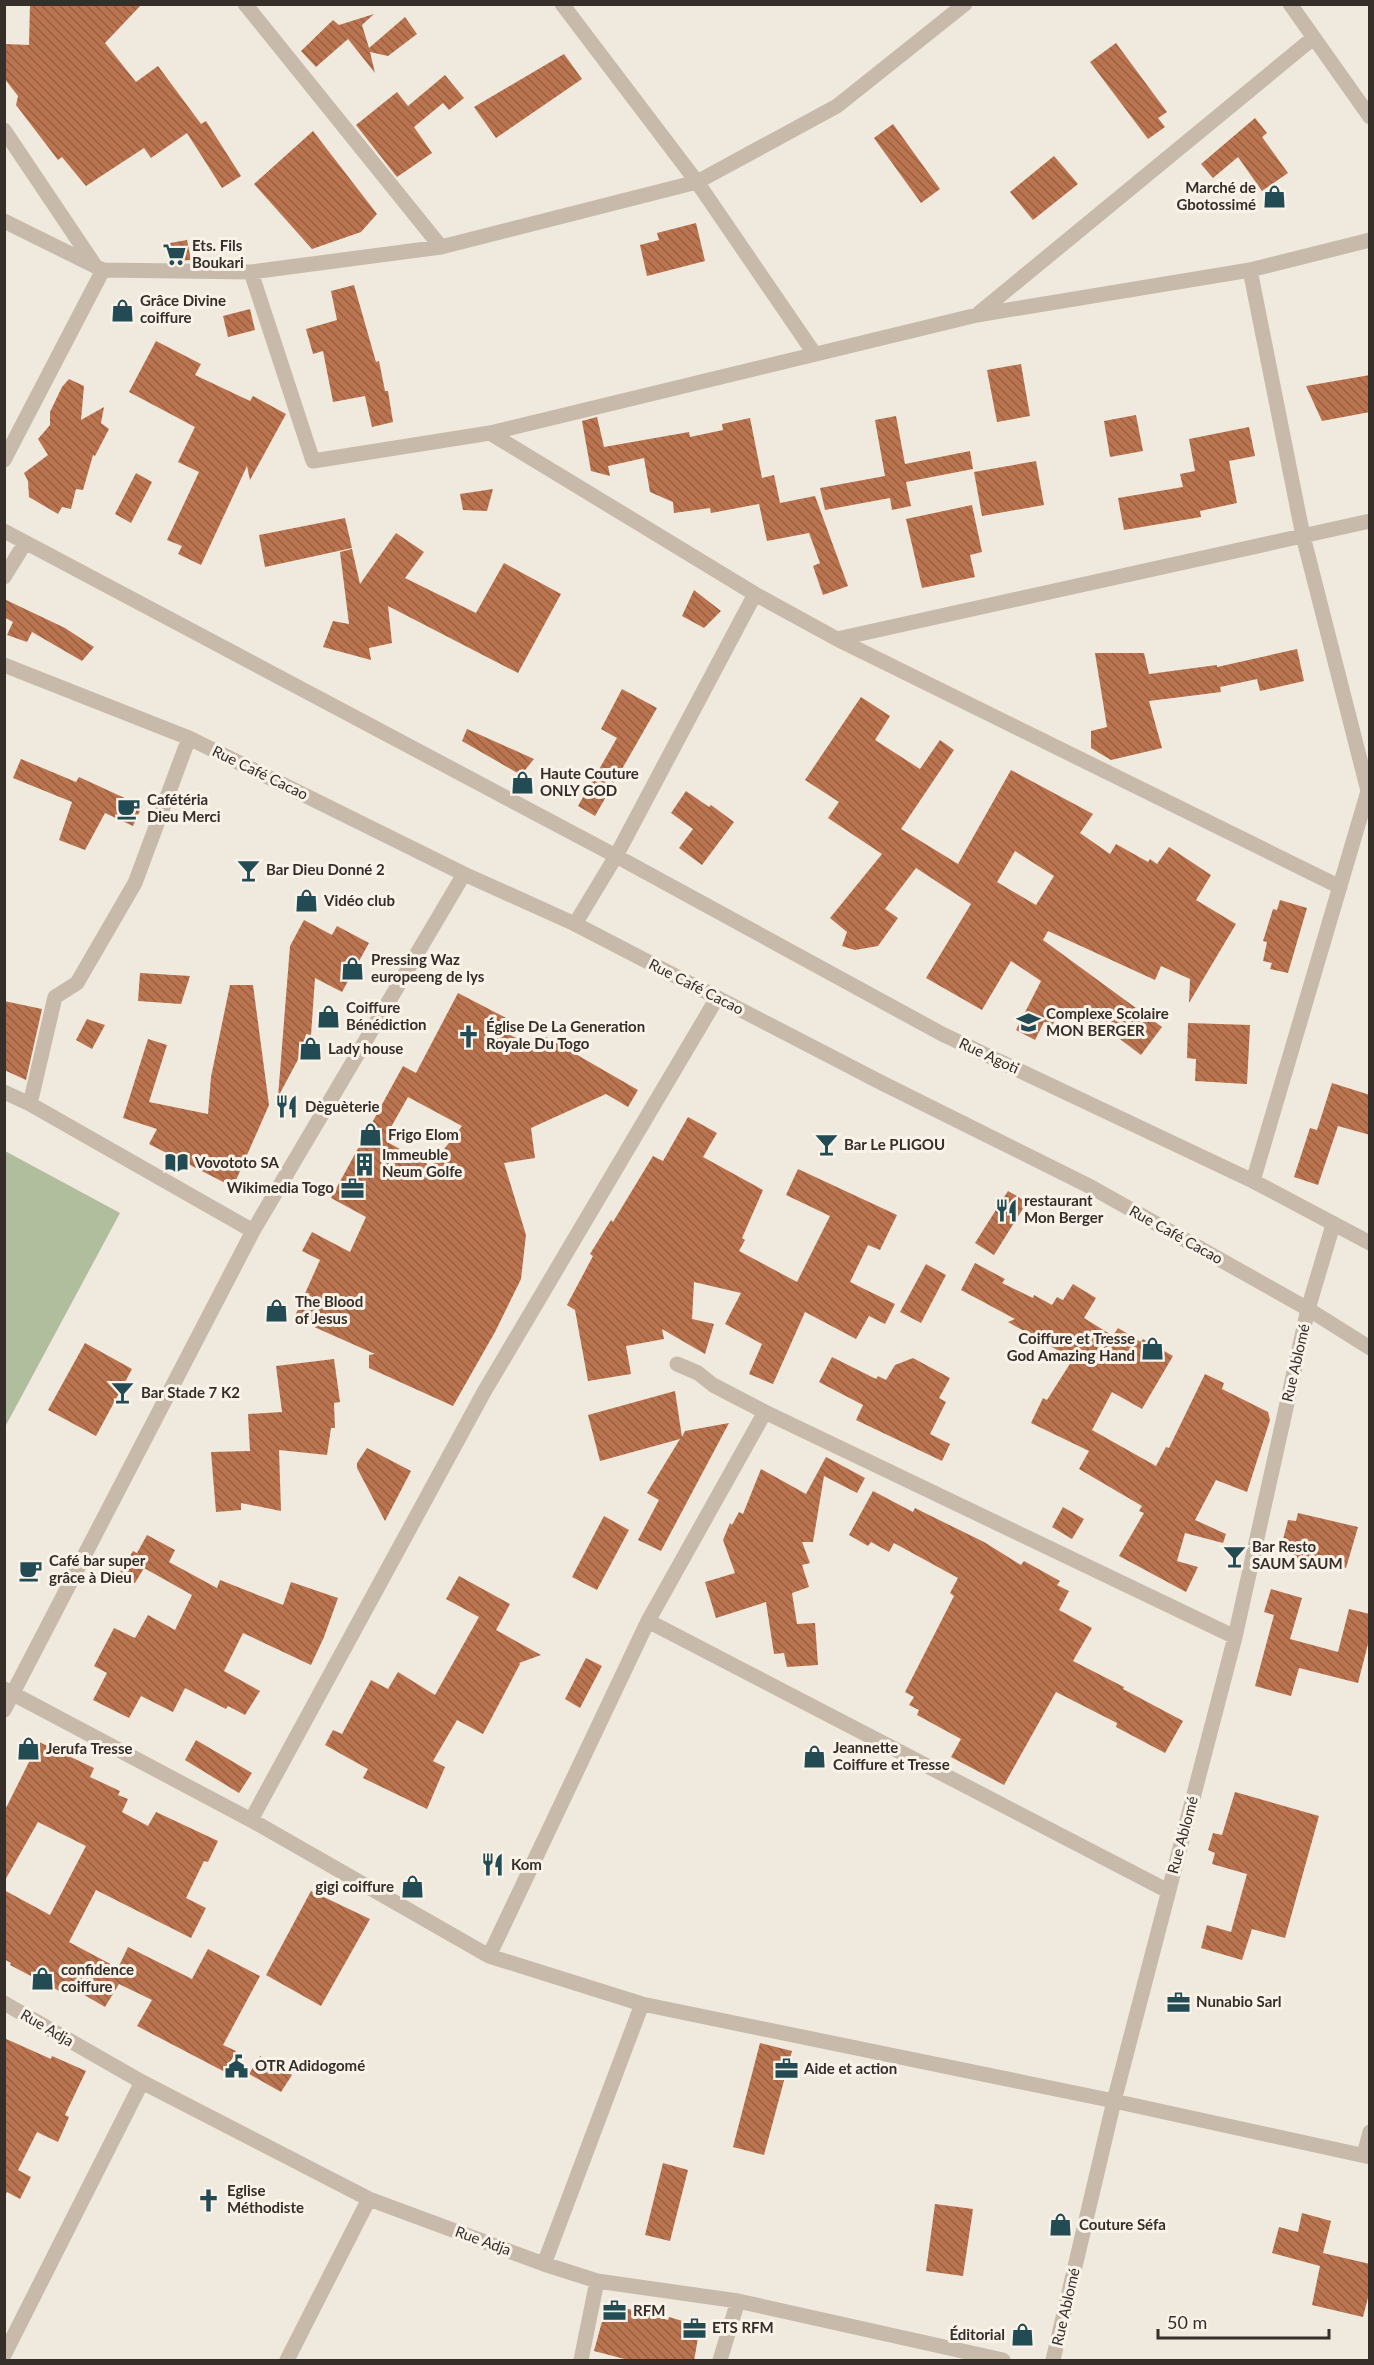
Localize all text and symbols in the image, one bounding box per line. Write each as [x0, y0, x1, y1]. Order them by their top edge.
place label: Marché de Gbotossimé [1176, 178, 1256, 213]
shop icon: Marché de Gbotossimé [1261, 184, 1287, 210]
place label: Ets. Fils Boukari [192, 236, 244, 271]
supermarket icon: Ets. Fils Boukari [161, 242, 187, 268]
place label: Grâce Divine coiffure [140, 291, 226, 326]
shop icon: Grâce Divine coiffure [109, 297, 135, 323]
street label: Rue Café Cacao [210, 741, 311, 803]
place label: Haute Couture ONLY GOD [540, 764, 639, 799]
shop icon: Haute Couture ONLY GOD [509, 770, 535, 796]
place label: Cafétéria Dieu Merci [147, 790, 221, 825]
cafe icon: Cafétéria Dieu Merci [116, 796, 142, 822]
bar icon: Bar Dieu Donné 2 [235, 857, 261, 883]
place label: Bar Dieu Donné 2 [266, 860, 385, 878]
shop icon: Vidéo club [293, 888, 319, 914]
place label: Vidéo club [323, 891, 395, 909]
place label: Pressing Waz europeeng de lys [371, 950, 485, 985]
street label: Rue Café Cacao [646, 954, 747, 1018]
shop icon: Pressing Waz europeeng de lys [340, 956, 366, 982]
place label: Coiffure Bénédiction [346, 998, 427, 1033]
shop icon: Coiffure Bénédiction [315, 1004, 341, 1030]
place label: Complexe Scolaire MON BERGER [1046, 1004, 1169, 1039]
school or university icon: Complexe Scolaire MON BERGER [1015, 1010, 1041, 1036]
place label: Église De La Generation Royale Du Togo [486, 1017, 645, 1052]
church icon: Église De La Generation Royale Du Togo [455, 1023, 481, 1049]
street label: Rue Agoti [957, 1033, 1022, 1077]
shop icon: Lady house [297, 1036, 323, 1062]
place label: Lady house [328, 1039, 403, 1057]
restaurant icon: Dèguèterie [274, 1094, 300, 1120]
place label: Dèguèterie [305, 1097, 380, 1115]
shop icon: Frigo Elom [357, 1122, 383, 1148]
place label: Frigo Elom [388, 1125, 459, 1143]
bar icon: Bar Le PLIGOU [813, 1132, 839, 1158]
place label: Bar Le PLIGOU [844, 1135, 945, 1153]
place label: Immeuble Neum Golfe [382, 1145, 462, 1180]
library icon: Vovototo SA [164, 1150, 190, 1176]
building icon: Immeuble Neum Golfe [351, 1151, 377, 1177]
place label: Vovototo SA [194, 1153, 280, 1171]
office icon: Wikimedia Togo [339, 1175, 365, 1201]
place label: Wikimedia Togo [227, 1178, 334, 1196]
place label: restaurant Mon Berger [1024, 1191, 1104, 1226]
restaurant icon: restaurant Mon Berger [993, 1197, 1019, 1223]
street label: Rue Café Cacao [1127, 1201, 1226, 1267]
place label: The Blood of Jesus [295, 1292, 363, 1327]
shop icon: The Blood of Jesus [264, 1298, 290, 1324]
street label: Rue Ablomé [1277, 1322, 1313, 1404]
place label: Coiffure et Tresse God Amazing Hand [1007, 1329, 1135, 1364]
shop icon: Coiffure et Tresse God Amazing Hand [1140, 1335, 1166, 1361]
bar icon: Bar Stade 7 K2 [110, 1380, 136, 1406]
place label: Bar Stade 7 K2 [141, 1383, 240, 1401]
place label: Bar Resto SAUM SAUM [1252, 1537, 1343, 1572]
bar icon: Bar Resto SAUM SAUM [1221, 1543, 1247, 1569]
place label: Café bar super grâce à Dieu [49, 1551, 146, 1586]
cafe icon: Café bar super grâce à Dieu [18, 1557, 44, 1583]
shop icon: Jerufa Tresse [15, 1736, 41, 1762]
place label: Jeannette Coiffure et Tresse [833, 1738, 950, 1773]
place label: Jerufa Tresse [46, 1739, 132, 1757]
shop icon: Jeannette Coiffure et Tresse [802, 1744, 828, 1770]
street label: Rue Ablomé [1163, 1794, 1201, 1875]
restaurant icon: Kom [480, 1852, 506, 1878]
place label: Kom [511, 1855, 542, 1873]
shop icon: gigi coiffure [399, 1874, 425, 1900]
place label: gigi coiffure [315, 1877, 394, 1895]
place label: confidence coiffure [61, 1960, 134, 1995]
shop icon: confidence coiffure [30, 1966, 56, 1992]
office icon: Nunabio Sarl [1165, 1989, 1191, 2015]
place label: Nunabio Sarl [1196, 1992, 1282, 2010]
street label: Rue Adja [18, 2005, 77, 2049]
public building icon: OTR Adidogomé [224, 2053, 250, 2079]
place label: OTR Adidogomé [255, 2056, 365, 2074]
office icon: Aide et action [773, 2056, 799, 2082]
place label: Aide et action [803, 2059, 897, 2077]
place label: Eglise Méthodiste [227, 2181, 304, 2216]
church icon: Eglise Méthodiste [196, 2187, 222, 2213]
shop icon: Couture Séfa [1048, 2212, 1074, 2238]
place label: Couture Séfa [1079, 2215, 1166, 2233]
street label: Rue Adja [453, 2222, 514, 2258]
street label: Rue Ablomé [1047, 2266, 1083, 2348]
office icon: RFM [602, 2298, 628, 2324]
place label: RFM [633, 2301, 665, 2319]
scale bar [1158, 2302, 1329, 2340]
text: 50 m [1167, 2311, 1207, 2333]
office icon: ETS RFM [681, 2315, 707, 2341]
place label: ETS RFM [712, 2318, 774, 2336]
shop icon: Éditorial [1010, 2322, 1036, 2348]
place label: Éditorial [949, 2325, 1005, 2343]

